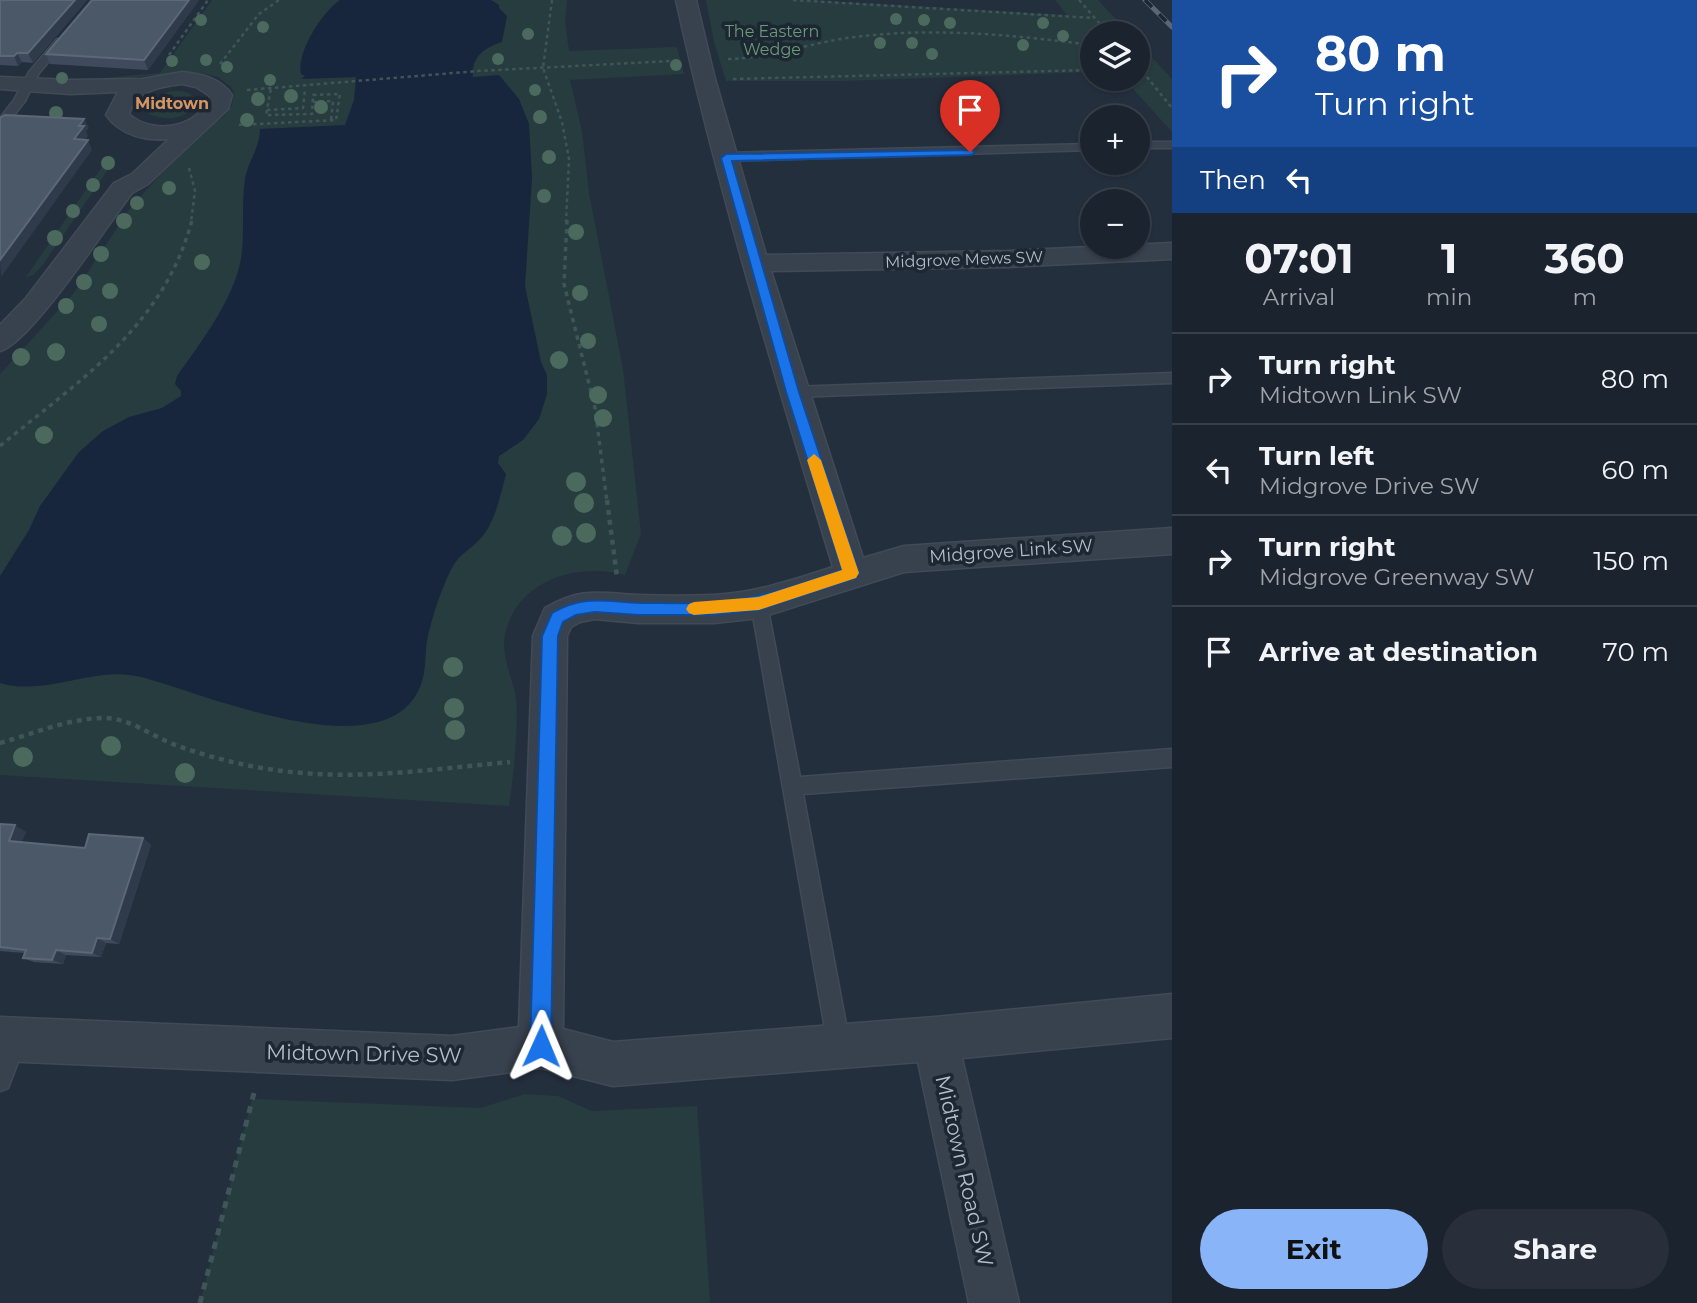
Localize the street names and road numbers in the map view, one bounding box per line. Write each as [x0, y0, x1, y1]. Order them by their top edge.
street label: Midgrove Mews SW [885, 247, 1044, 272]
street label: Midgrove Link SW [929, 534, 1093, 568]
street label: Midtown Drive SW [266, 1039, 462, 1068]
street label: Midtown Road SW [930, 1073, 999, 1269]

